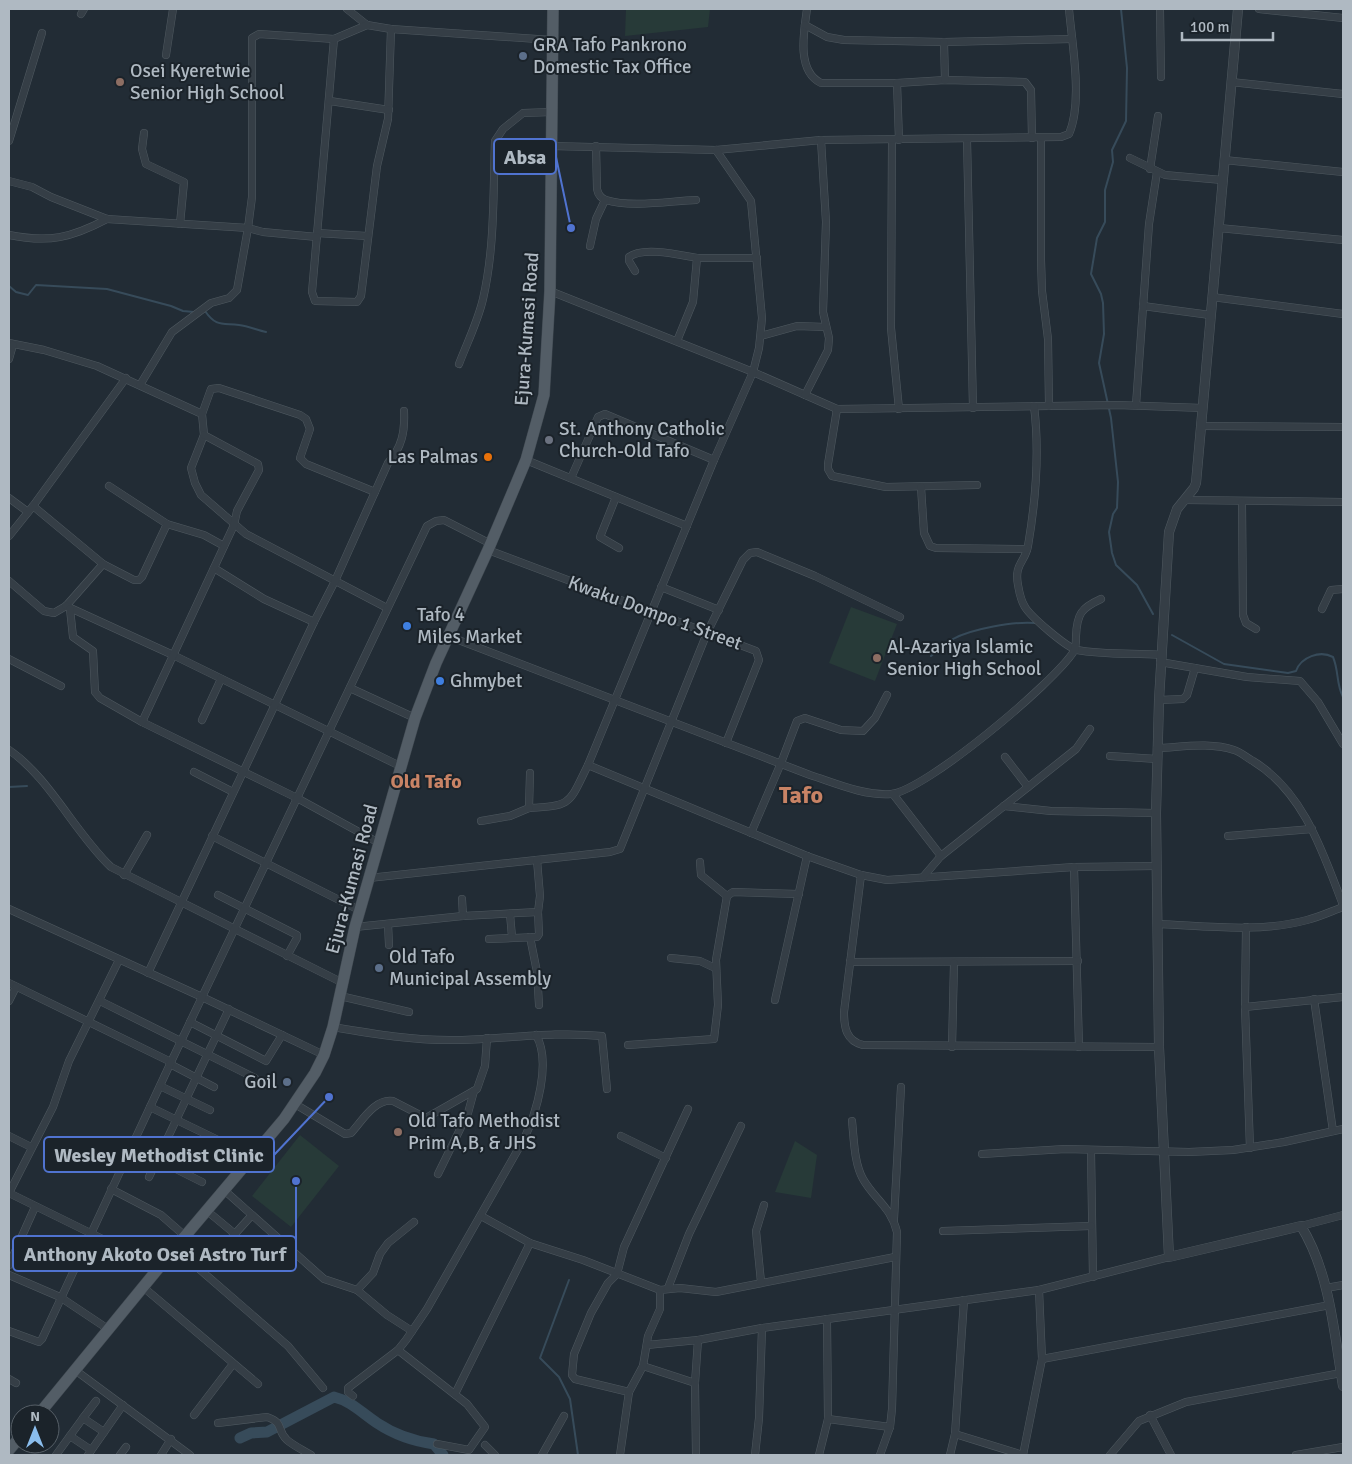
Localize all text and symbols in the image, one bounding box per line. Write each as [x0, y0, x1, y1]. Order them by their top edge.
scale bar [1182, 10, 1273, 42]
text: 100 m [1190, 18, 1230, 36]
place label: GRA Tafo Pankrono Domestic Tax Office [533, 33, 692, 79]
marker: GRA Tafo Pankrono Domestic Tax Office [517, 50, 529, 62]
place label: Osei Kyeretwie Senior High School [130, 59, 284, 105]
marker: Osei Kyeretwie Senior High School [114, 76, 126, 88]
callout: Absa [494, 139, 556, 174]
text: Absa [504, 145, 546, 170]
street label: Ejura-Kumasi Road [510, 251, 544, 407]
place label: St. Anthony Catholic Church-Old Tafo [559, 417, 725, 463]
marker: St. Anthony Catholic Church-Old Tafo [543, 434, 555, 446]
place label: Las Palmas [387, 445, 478, 469]
marker: Las Palmas [482, 451, 494, 463]
street label: Kwaku Dompo 1 Street [565, 570, 746, 656]
place label: Tafo 4 Miles Market [417, 603, 523, 649]
marker: Tafo 4 Miles Market [401, 620, 413, 632]
place label: Al-Azariya Islamic Senior High School [887, 635, 1041, 681]
marker: Al-Azariya Islamic Senior High School [871, 652, 883, 664]
place label: Ghmybet [450, 669, 523, 693]
marker: Ghmybet [434, 675, 446, 687]
district label: Old Tafo [390, 769, 462, 794]
district label: Tafo [779, 780, 823, 810]
street label: Ejura-Kumasi Road [320, 801, 384, 957]
place label: Old Tafo Municipal Assembly [389, 945, 551, 991]
marker: Old Tafo Municipal Assembly [373, 962, 385, 974]
place label: Goil [244, 1070, 277, 1094]
marker: Goil [281, 1076, 293, 1088]
place label: Old Tafo Methodist Prim A,B, & JHS [408, 1109, 560, 1155]
marker: Old Tafo Methodist Prim A,B, & JHS [392, 1126, 404, 1138]
callout: Wesley Methodist Clinic [44, 1137, 274, 1172]
text: Wesley Methodist Clinic [54, 1143, 264, 1168]
callout: Anthony Akoto Osei Astro Turf [13, 1236, 296, 1271]
text: Anthony Akoto Osei Astro Turf [24, 1242, 288, 1267]
north arrow [10, 1404, 60, 1454]
text: N [30, 1408, 40, 1425]

